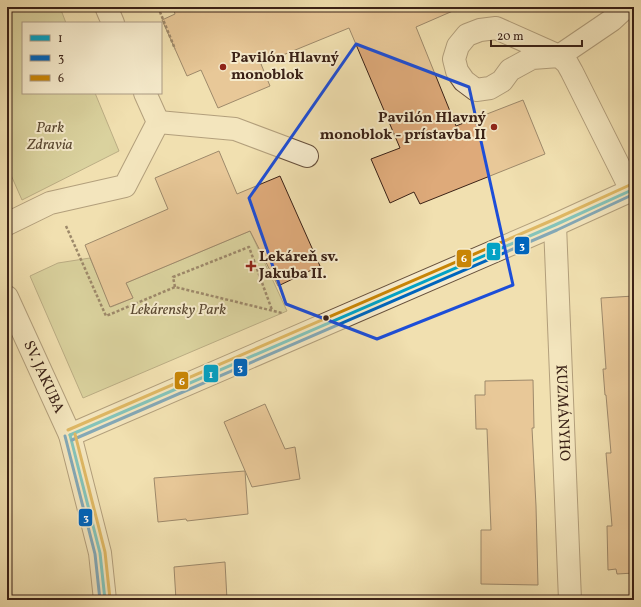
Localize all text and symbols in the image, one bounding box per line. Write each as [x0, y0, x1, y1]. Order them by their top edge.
legend [22, 22, 162, 94]
scale bar [491, 22, 582, 48]
text: 20 m [497, 29, 524, 45]
text: 1 [58, 31, 63, 47]
place label: Pavilón Hlavný monoblok [231, 48, 340, 86]
text: 3 [58, 51, 64, 67]
marker: Pavilón Hlavný monoblok [218, 62, 228, 72]
text: 6 [58, 71, 64, 87]
place label: Pavilón Hlavný monoblok - prístavba II [320, 108, 487, 146]
park label: Park Zdravia [26, 118, 73, 156]
marker: Pavilón Hlavný monoblok - prístavba II [489, 122, 499, 132]
line badge: 3 [514, 236, 530, 255]
text: 3 [519, 239, 525, 254]
line badge: 1 [486, 242, 501, 261]
text: 1 [492, 245, 496, 260]
place label: Lekáreň sv. Jakuba II. [258, 247, 338, 285]
line badge: 6 [456, 249, 472, 268]
text: 6 [461, 252, 467, 267]
marker: Lekáreň sv. Jakuba II. [246, 261, 256, 271]
park label: Lekárensky Park [130, 300, 226, 321]
unlabelled marker [321, 313, 331, 323]
street label: SV. JAKUBA [18, 337, 69, 417]
line badge: 3 [233, 358, 248, 377]
text: 3 [237, 361, 243, 376]
line badge: 1 [203, 364, 219, 383]
street label: KUZMÁNYHO [550, 364, 575, 462]
text: 1 [209, 368, 213, 383]
line badge: 6 [174, 371, 189, 390]
text: 6 [179, 375, 185, 390]
line badge: 3 [78, 508, 93, 527]
text: 3 [83, 511, 89, 526]

